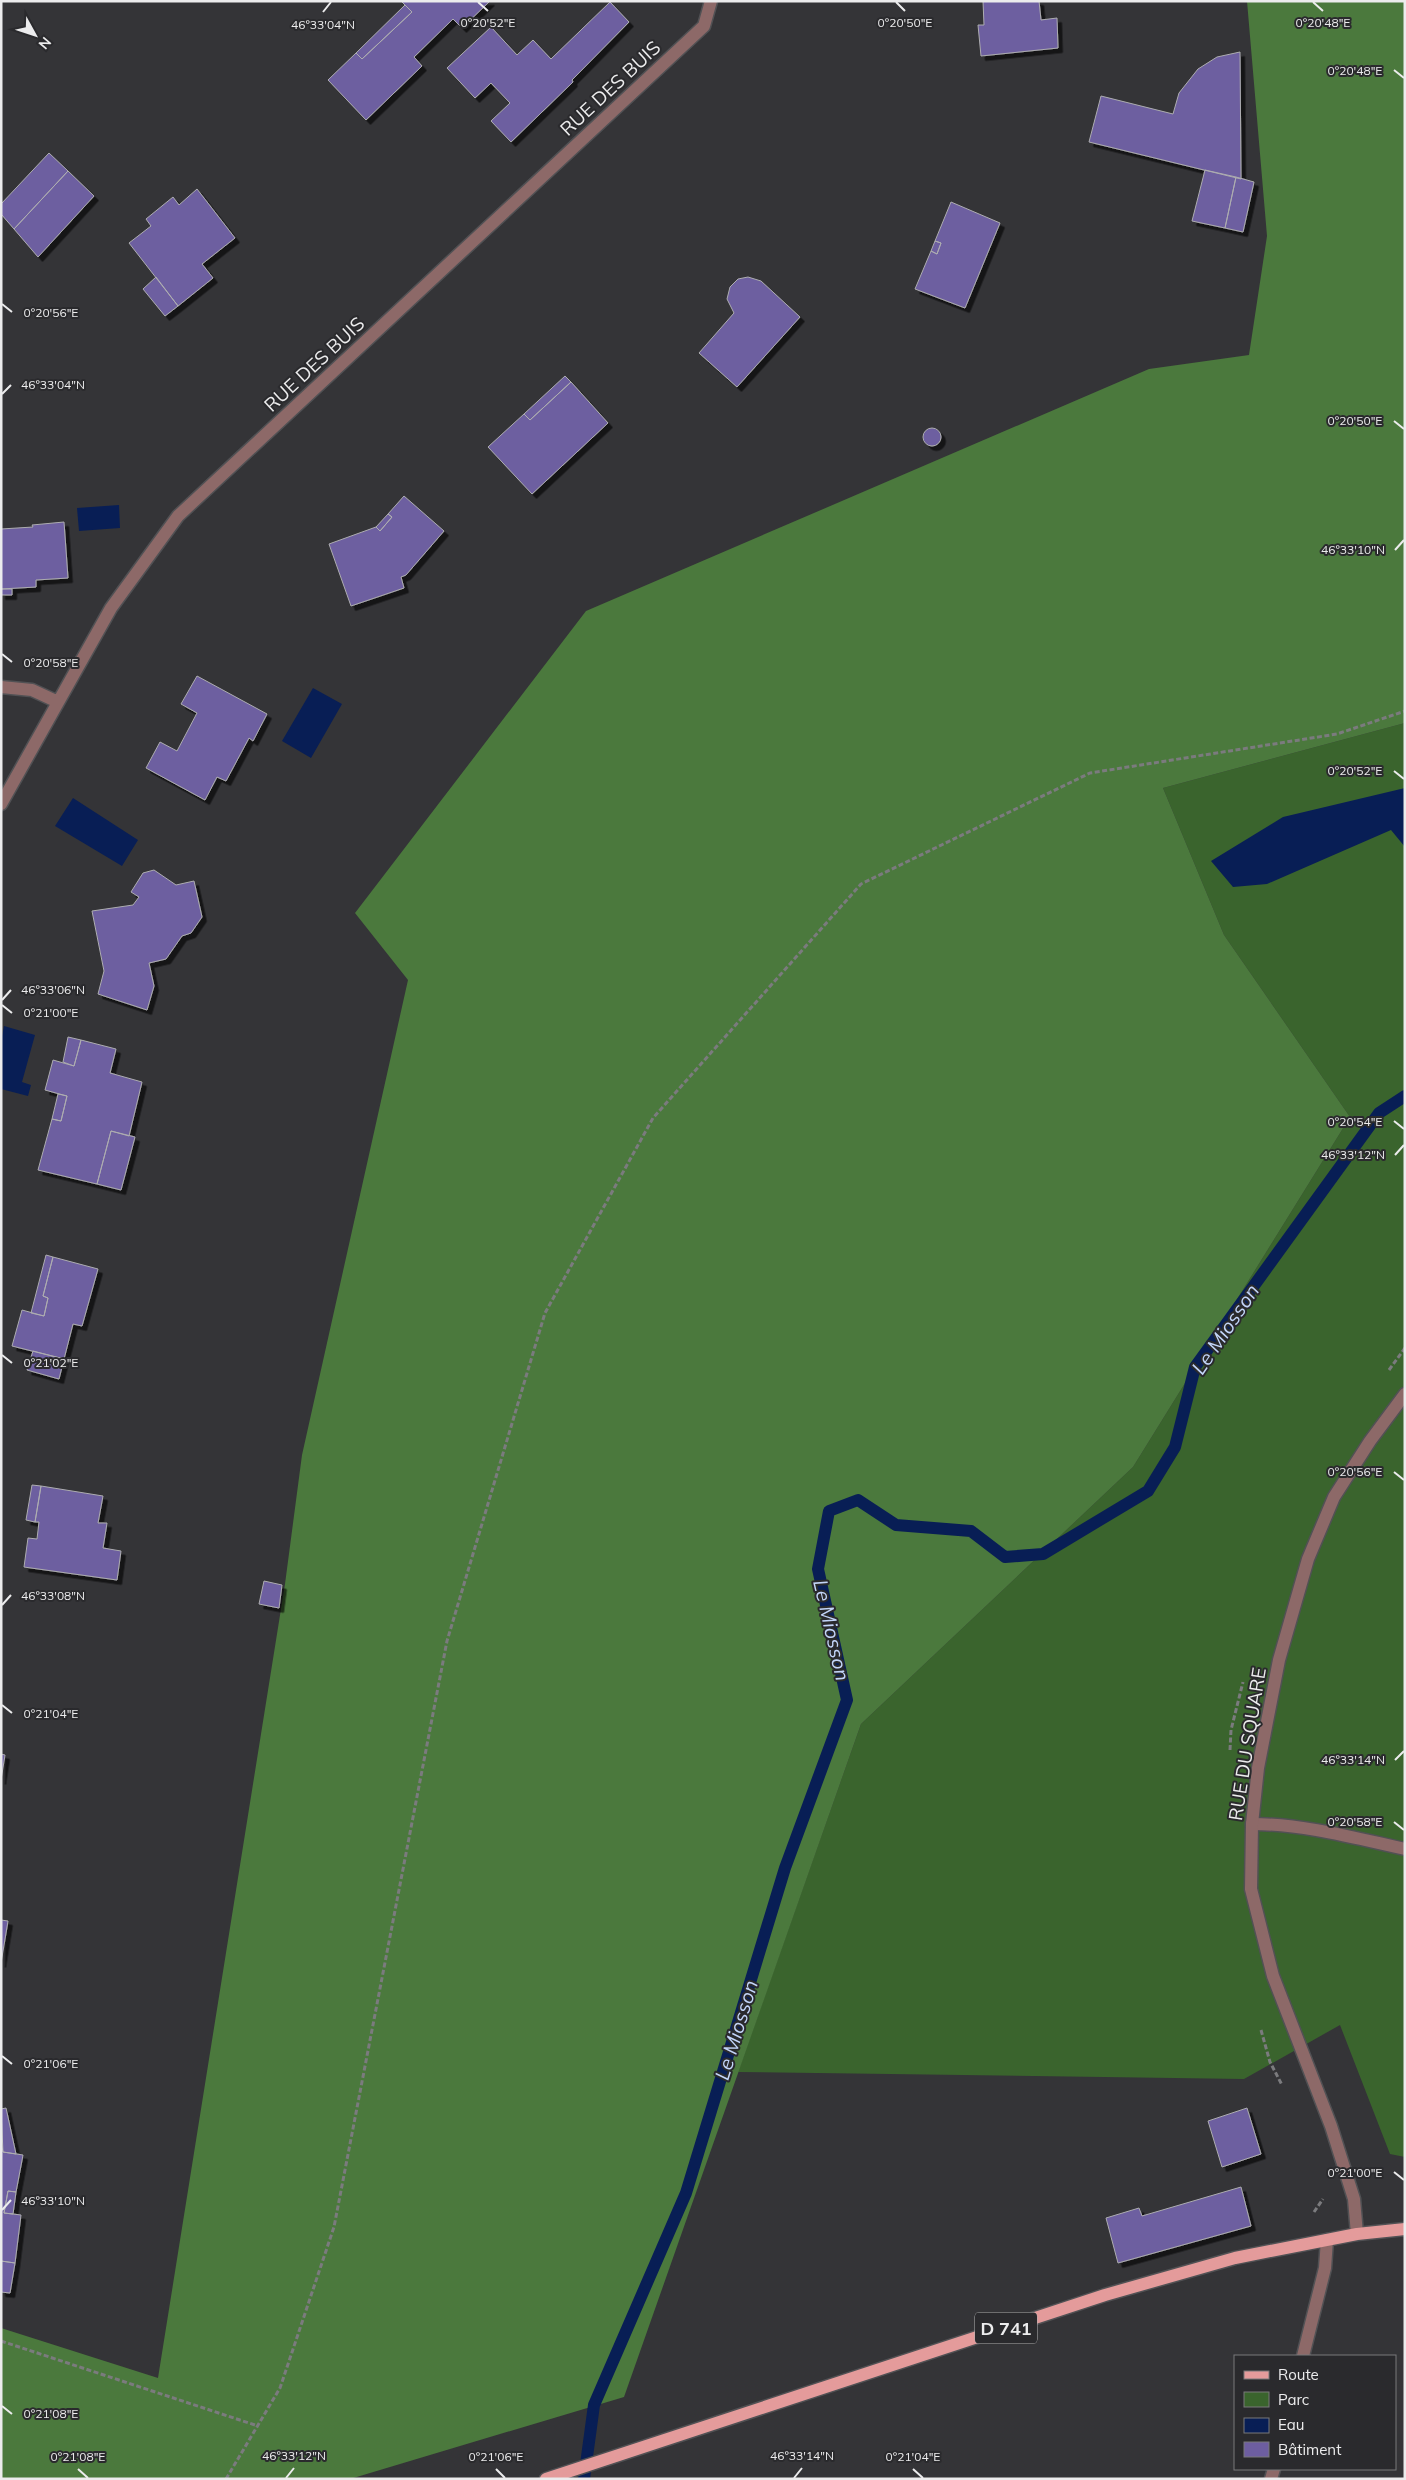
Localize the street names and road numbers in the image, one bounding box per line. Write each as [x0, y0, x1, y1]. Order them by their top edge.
street label: RUE DES BUIS [555, 35, 665, 141]
street label: RUE DES BUIS [259, 311, 369, 417]
street label: RUE DU SQUARE [1223, 1666, 1271, 1822]
road number: D 741 [975, 2312, 1037, 2344]

